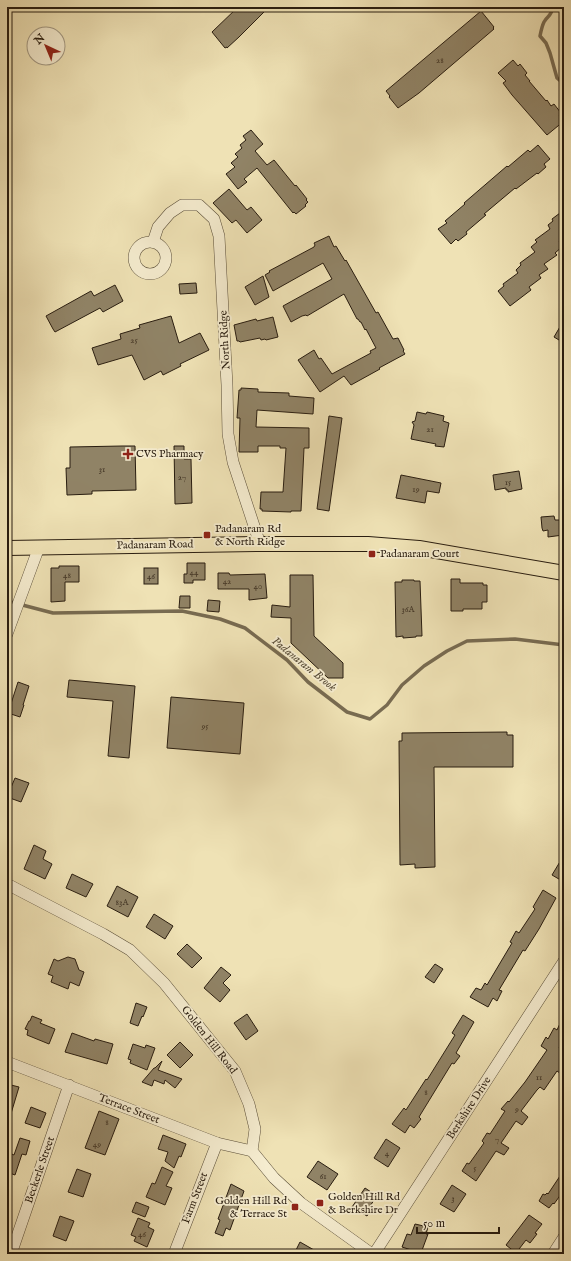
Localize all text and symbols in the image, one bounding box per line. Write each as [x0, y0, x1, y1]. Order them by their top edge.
north arrow [26, 26, 66, 66]
text: N [31, 31, 48, 49]
house number: 28 [436, 55, 444, 66]
street label: North Ridge [216, 310, 234, 370]
house number: 25 [130, 335, 138, 346]
house number: 21 [426, 424, 434, 435]
place label: CVS Pharmacy [136, 447, 204, 461]
marker: CVS Pharmacy [123, 449, 133, 459]
house number: 31 [99, 464, 105, 475]
house number: 27 [178, 472, 186, 483]
house number: 15 [505, 477, 512, 488]
house number: 19 [412, 484, 420, 495]
place label: Padanaram Rd & North Ridge [215, 522, 285, 549]
marker: Padanaram Rd & North Ridge [202, 530, 212, 540]
street label: Padanaram Road [116, 537, 194, 553]
place label: Padanaram Court [380, 547, 459, 561]
marker: Padanaram Court [367, 549, 377, 559]
house number: 44 [190, 567, 199, 578]
house number: 48 [63, 570, 71, 581]
house number: 46 [147, 571, 155, 582]
house number: 42 [223, 576, 231, 587]
house number: 40 [254, 581, 262, 592]
house number: 36A [401, 604, 416, 615]
water label: Padanaram Brook [269, 633, 340, 695]
house number: 95 [200, 721, 209, 732]
house number: 83A [116, 897, 129, 908]
street label: Golden Hill Road [178, 1003, 240, 1077]
house number: 11 [536, 1072, 542, 1083]
street label: Berkshire Drive [444, 1074, 494, 1142]
house number: 8 [424, 1087, 428, 1098]
street label: Terrace Street [96, 1091, 162, 1127]
house number: 9 [514, 1104, 519, 1115]
house number: 8 [105, 1117, 109, 1128]
house number: 7 [495, 1134, 499, 1145]
street label: Beckerle Street [22, 1135, 58, 1205]
house number: 49 [93, 1139, 101, 1150]
house number: 4 [385, 1148, 390, 1159]
house number: 5 [473, 1163, 477, 1174]
street label: Farm Street [179, 1170, 211, 1226]
house number: 61 [319, 1171, 327, 1182]
place label: Golden Hill Rd & Berkshire Dr [328, 1190, 400, 1217]
house number: 3 [451, 1193, 455, 1204]
place label: Golden Hill Rd & Terrace St [215, 1194, 287, 1221]
marker: Golden Hill Rd & Berkshire Dr [315, 1198, 325, 1208]
marker: Golden Hill Rd & Terrace St [290, 1202, 300, 1212]
scale bar [417, 1209, 499, 1235]
text: 50 m [423, 1216, 445, 1231]
house number: 46 [138, 1229, 146, 1240]

